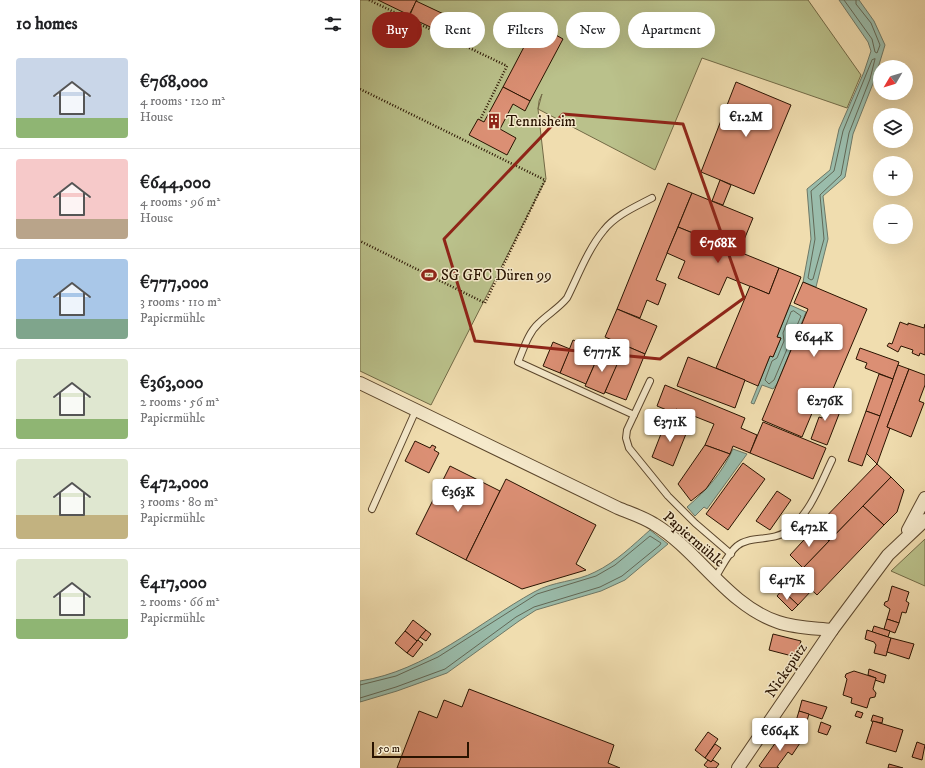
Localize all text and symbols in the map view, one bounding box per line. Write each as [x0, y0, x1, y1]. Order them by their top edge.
chip: Buy [372, 12, 422, 48]
chip: Rent [430, 12, 485, 48]
chip: Filters [493, 12, 558, 48]
chip: New [566, 12, 620, 48]
chip: Apartment [628, 12, 715, 48]
text: 10 homes [16, 13, 78, 35]
icon: filters [322, 13, 344, 35]
north arrow [873, 60, 913, 100]
map controls [873, 60, 913, 244]
text: €768,000 [140, 71, 208, 93]
icon: home [48, 74, 96, 122]
text: 4 rooms · 120 m² [140, 93, 225, 109]
pin: €1.2M [718, 104, 774, 138]
button: layers [873, 108, 913, 148]
text: House [140, 109, 173, 125]
text: €1.2M [729, 109, 763, 125]
building icon: Tennisheim [485, 112, 503, 130]
place label: Tennisheim [506, 112, 576, 131]
button: + [873, 156, 913, 196]
text: €644,000 [140, 172, 211, 194]
icon: home [48, 175, 96, 223]
text: 4 rooms · 96 m² [140, 194, 220, 210]
button: − [873, 204, 913, 244]
text: House [140, 210, 173, 226]
pin: €768K [690, 230, 746, 264]
text: €768K [700, 235, 736, 251]
sports icon: SG GFC Düren 99 [420, 266, 438, 284]
place label: SG GFC Düren 99 [441, 266, 552, 285]
text: €777,000 [140, 272, 209, 294]
icon: home [48, 275, 96, 323]
text: 3 rooms · 110 m² [140, 294, 221, 310]
text: Papiermühle [140, 310, 205, 326]
pin: €644K [786, 324, 842, 358]
text: €644K [795, 329, 833, 345]
pin: €777K [574, 339, 630, 373]
text: €777K [583, 344, 621, 360]
text: €363,000 [140, 372, 204, 394]
icon: home [48, 375, 96, 423]
pin: €276K [797, 388, 853, 422]
text: €276K [807, 393, 843, 409]
text: 2 rooms · 56 m² [140, 394, 219, 410]
pin: €371K [642, 409, 698, 443]
text: Papiermühle [140, 410, 205, 426]
text: €371K [653, 414, 687, 430]
text: €472,000 [140, 472, 209, 494]
icon: home [48, 475, 96, 523]
pin: €363K [430, 479, 486, 513]
text: €363K [441, 484, 475, 500]
text: 3 rooms · 80 m² [140, 494, 218, 510]
street label: Papiermühle [659, 508, 728, 571]
text: Papiermühle [140, 510, 205, 526]
pin: €472K [781, 514, 837, 548]
text: €472K [790, 519, 828, 535]
pin: €417K [759, 567, 815, 601]
text: €417,000 [140, 572, 207, 594]
text: €417K [769, 572, 805, 588]
icon: home [48, 575, 96, 623]
text: 2 rooms · 66 m² [140, 594, 219, 610]
text: Papiermühle [140, 610, 205, 626]
street label: Nickepütz [761, 639, 812, 701]
pin: €664K [752, 718, 808, 752]
text: €664K [761, 723, 799, 739]
scale bar [372, 740, 469, 759]
text: 50 m [378, 742, 400, 756]

